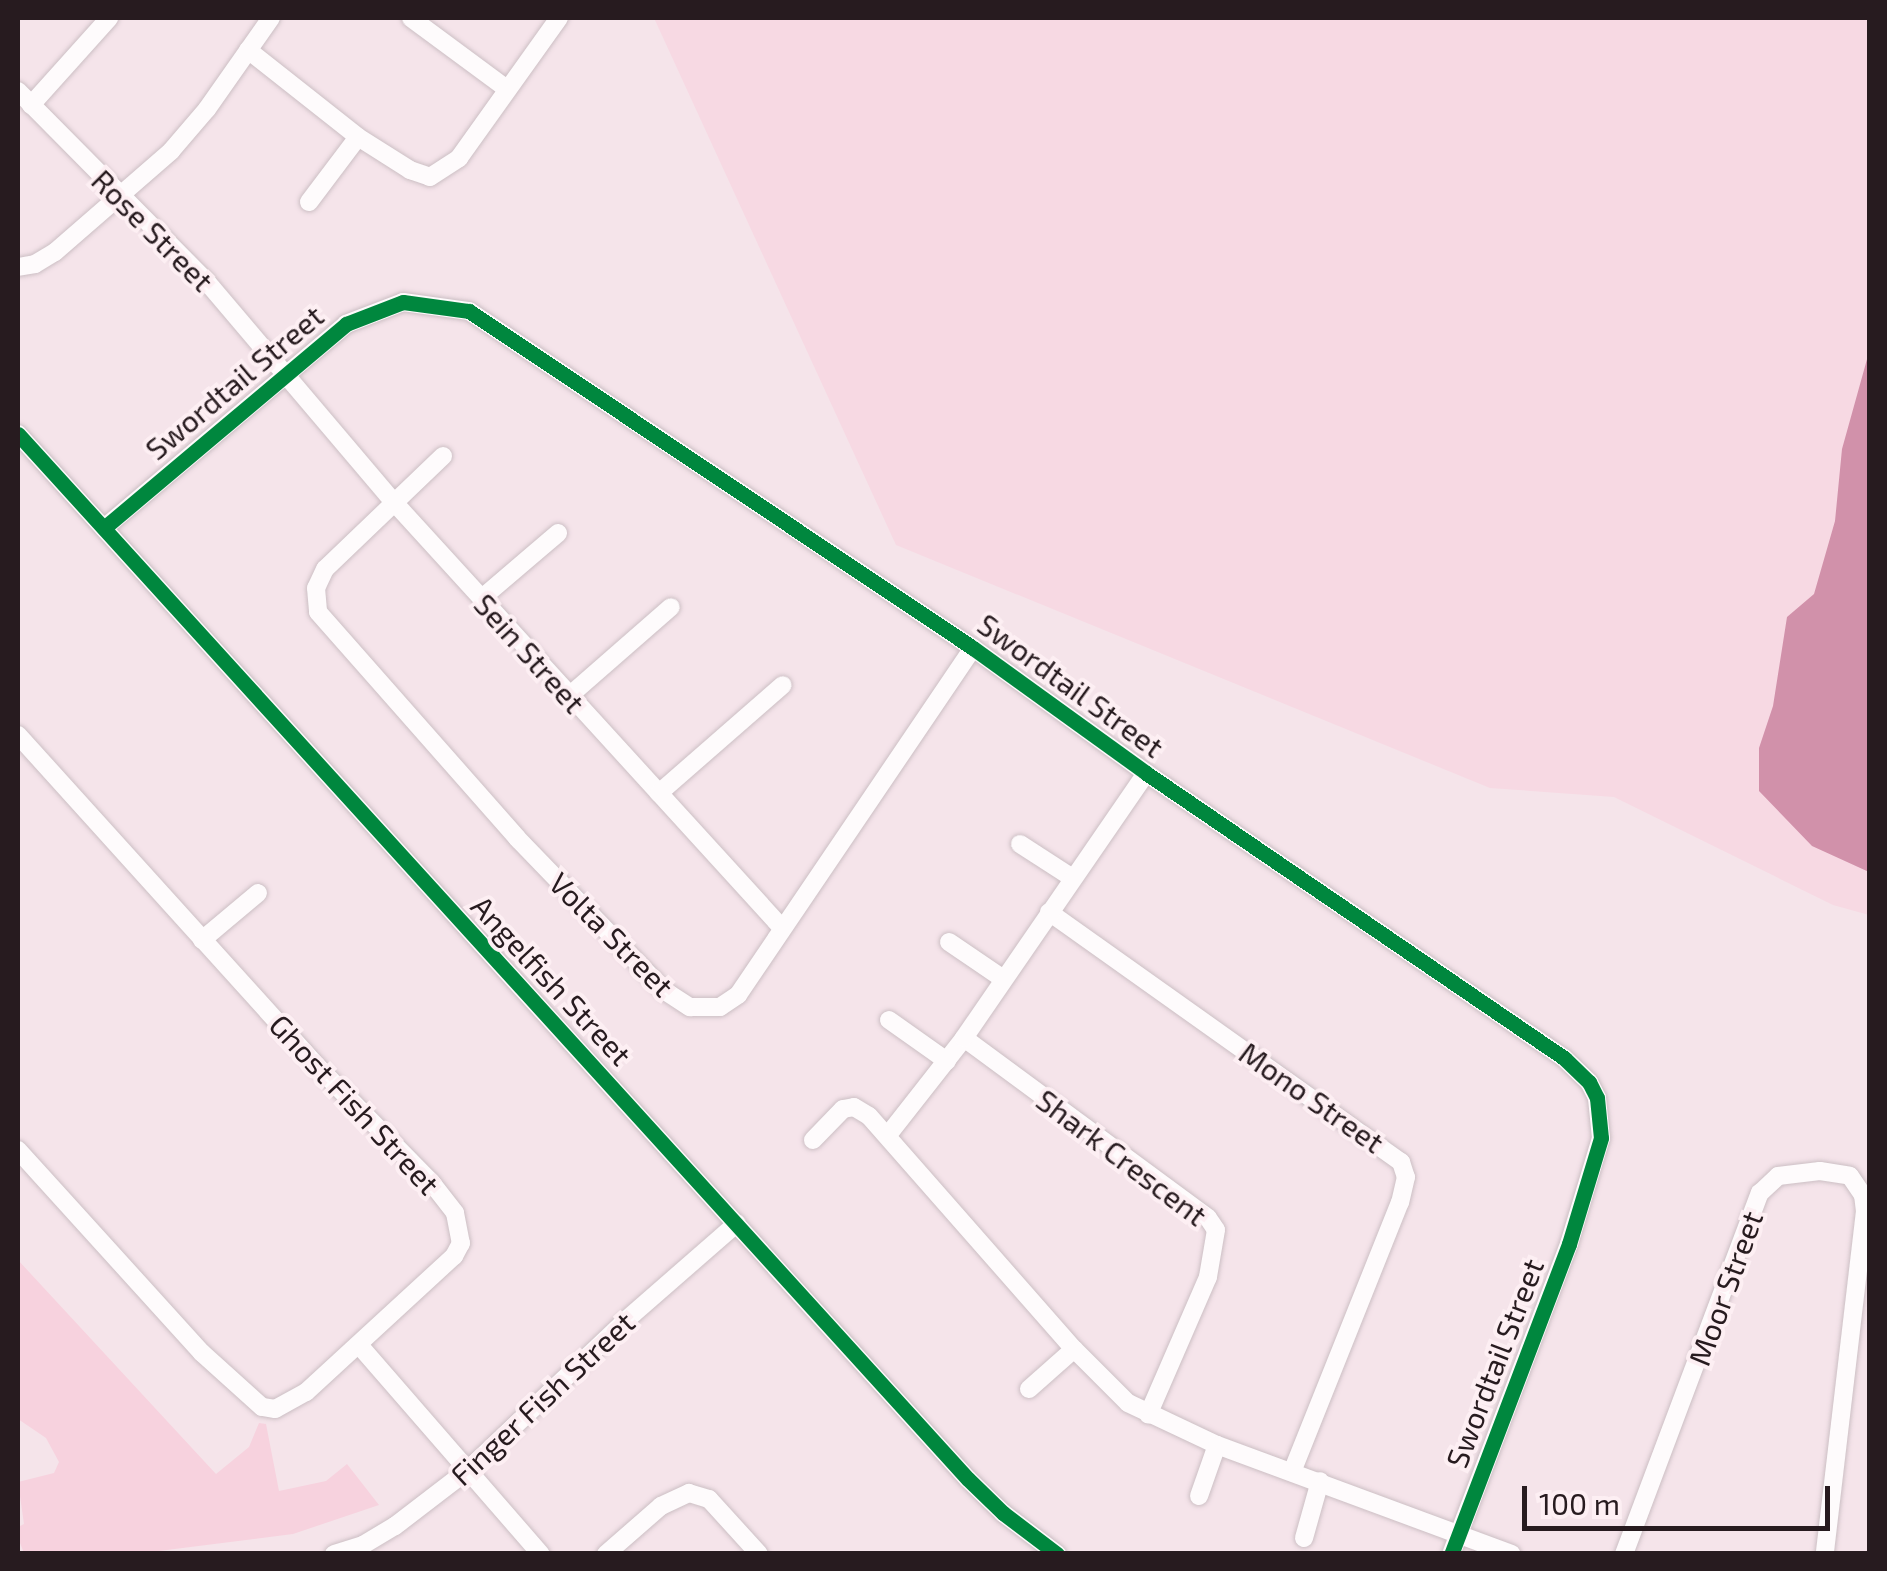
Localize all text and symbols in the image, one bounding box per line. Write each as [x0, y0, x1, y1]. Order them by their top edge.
street label: Rose Street [85, 162, 221, 298]
street label: Swordtail Street [138, 297, 330, 467]
street label: Sein Street [467, 586, 593, 720]
street label: Swordtail Street [971, 605, 1171, 765]
street label: Volta Street [542, 864, 682, 1004]
street label: Angelfish Street [464, 888, 640, 1072]
street label: Ghost Fish Street [262, 1007, 448, 1201]
street label: Mono Street [1233, 1034, 1391, 1160]
street label: Shark Crescent [1030, 1081, 1214, 1233]
street label: Moor Street [1680, 1206, 1770, 1370]
street label: Swordtail Street [1437, 1253, 1551, 1473]
street label: Finger Fish Street [442, 1303, 642, 1493]
scale bar [1527, 1466, 1834, 1528]
text: 100 m [1539, 1485, 1620, 1521]

